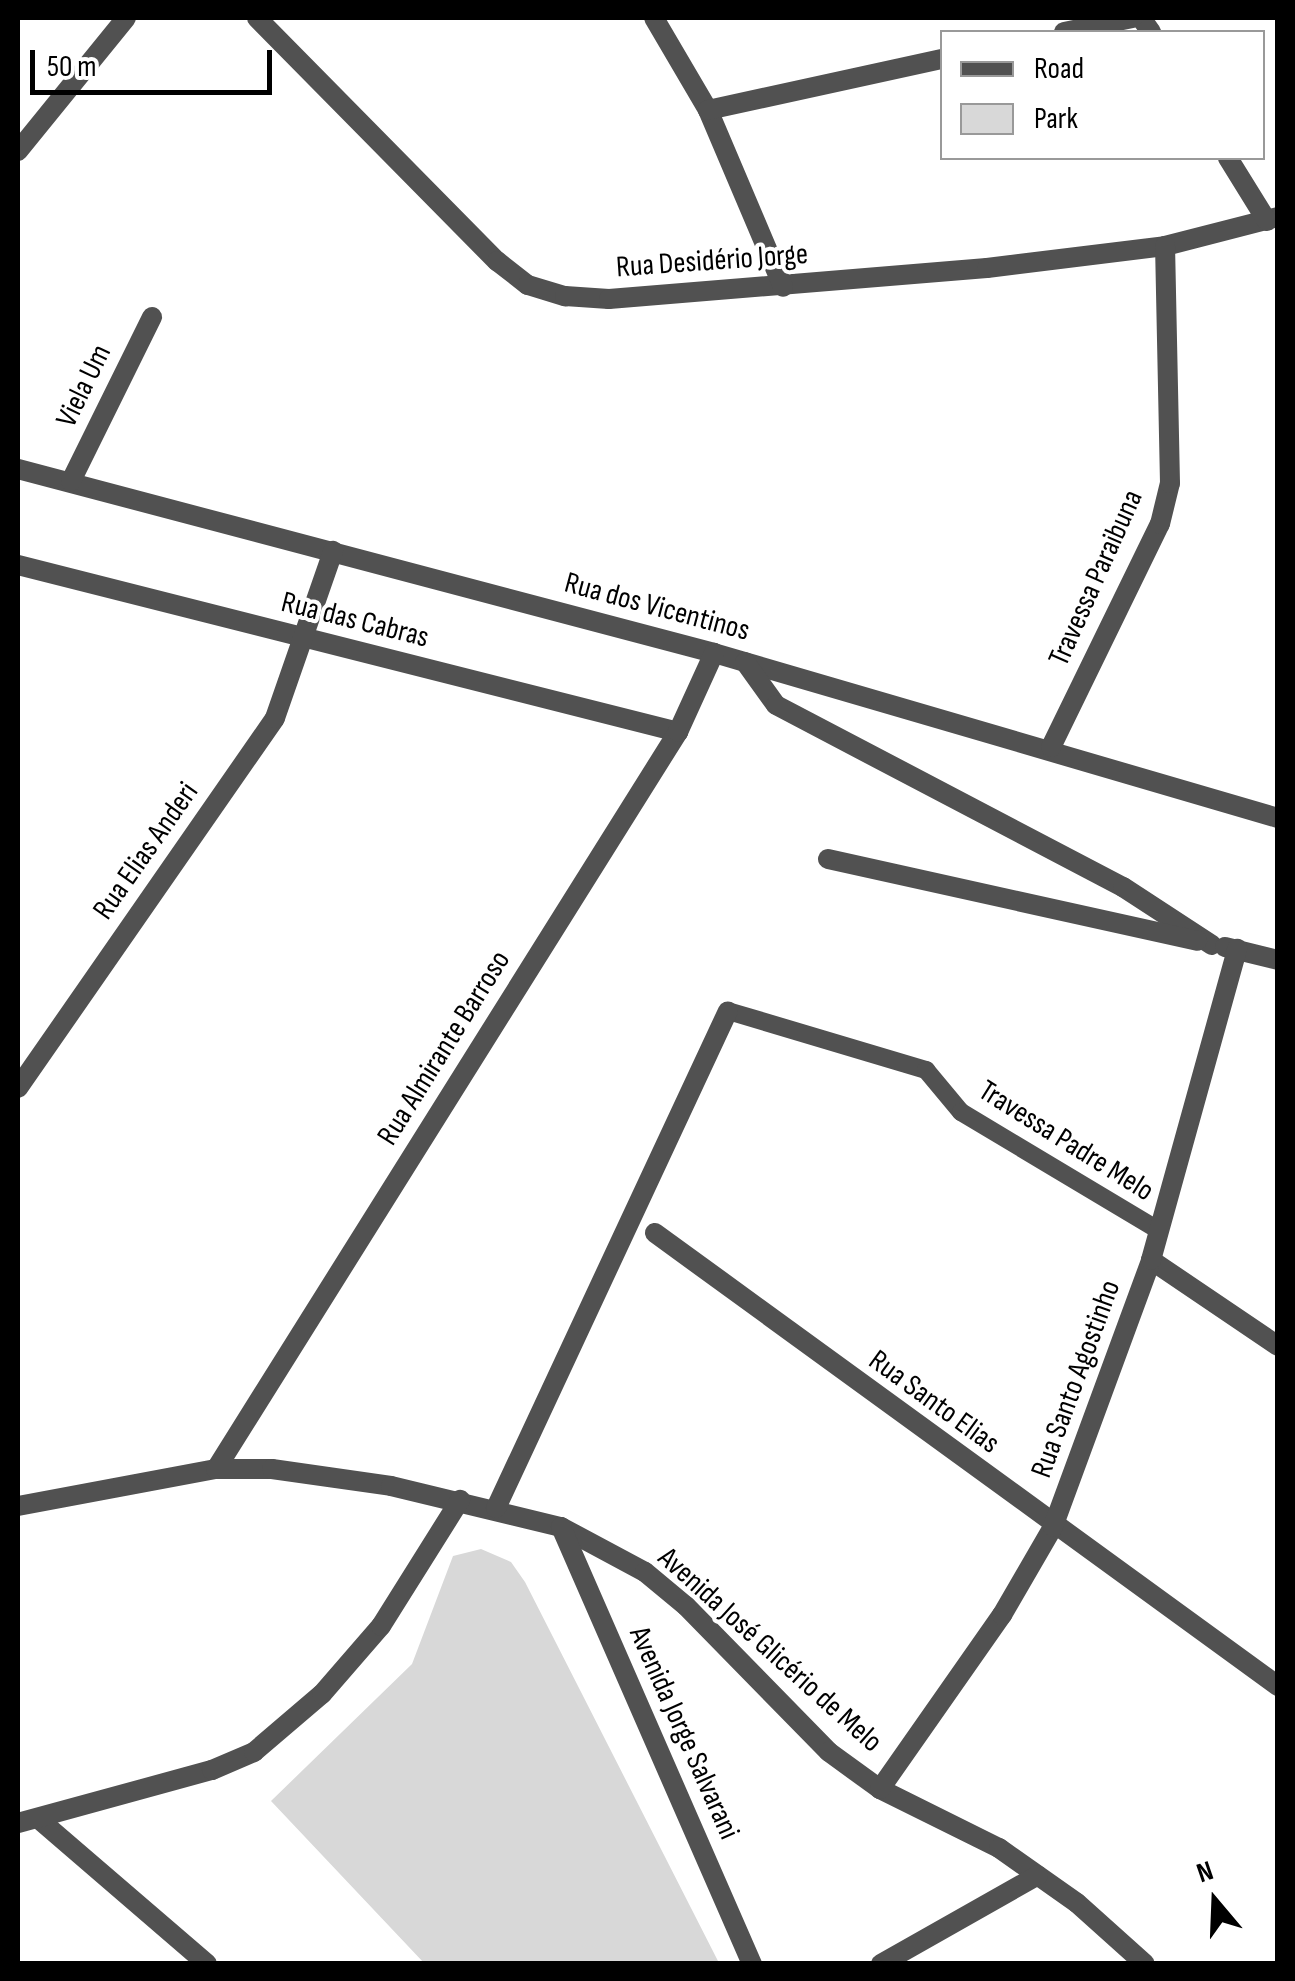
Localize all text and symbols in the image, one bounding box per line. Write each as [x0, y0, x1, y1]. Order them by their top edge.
scale bar [35, 30, 278, 92]
legend [940, 30, 1265, 160]
text: 50 m [47, 49, 96, 85]
text: Road [1034, 51, 1084, 87]
text: Park [1034, 101, 1078, 137]
street label: Rua Desidério Jorge [615, 236, 809, 286]
street label: Viela Um [49, 339, 119, 433]
street label: Travessa Paraibuna [1041, 484, 1151, 672]
street label: Rua dos Vicentinos [561, 565, 753, 649]
street label: Rua das Cabras [277, 584, 433, 656]
street label: Rua Elias Anderi [86, 776, 206, 926]
street label: Rua Almirante Barroso [370, 944, 518, 1152]
street label: Travessa Padre Melo [972, 1073, 1160, 1209]
street label: Rua Santo Agostinho [1024, 1275, 1128, 1483]
street label: Rua Santo Elias [862, 1343, 1006, 1461]
street label: Avenida José Glicério de Melo [651, 1540, 889, 1760]
street label: Avenida Jorge Salvarani [621, 1621, 747, 1845]
north arrow [1165, 1851, 1265, 1951]
text: N [1193, 1854, 1218, 1890]

